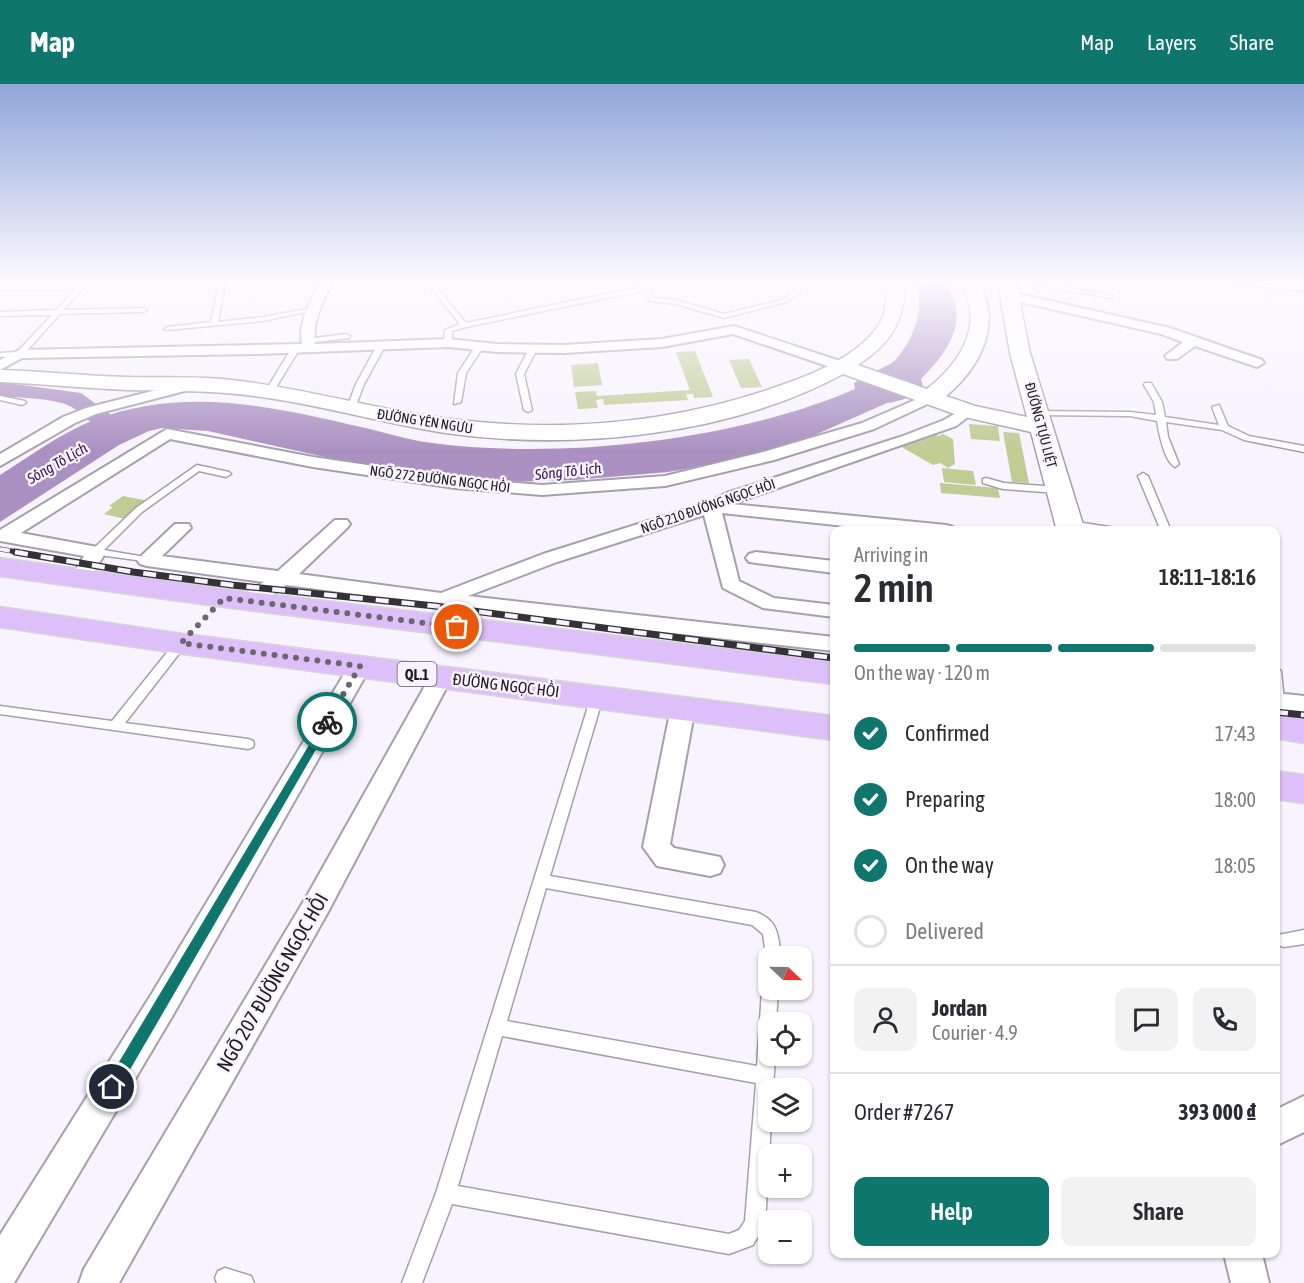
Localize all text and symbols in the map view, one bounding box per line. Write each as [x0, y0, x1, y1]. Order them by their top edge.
text: Map [30, 26, 75, 58]
text: Map [1080, 30, 1114, 54]
text: Layers [1147, 30, 1197, 54]
text: Share [1230, 30, 1274, 54]
street label: ĐƯỜNG TỰU LIỆT [1022, 381, 1060, 469]
street label: ĐƯỜNG YÊN NGƯU [376, 406, 474, 436]
water label: Sông Tô Lịch [23, 439, 90, 488]
water label: Sông Tô Lịch [533, 459, 602, 483]
street label: NGÕ 272 ĐƯỜNG NGỌC HỒI [369, 460, 511, 496]
street label: NGÕ 210 ĐƯỜNG NGỌC HỒI [638, 474, 777, 537]
text: Arriving in [854, 543, 928, 566]
text: 18:11–18:16 [1159, 564, 1256, 590]
text: 2 min [854, 566, 934, 610]
pin [431, 601, 482, 652]
icon: bag [440, 610, 473, 643]
text: On the way · 120 m [854, 661, 990, 684]
road number: QL.1 [398, 662, 436, 686]
street label: ĐƯỜNG NGỌC HỒI [452, 668, 561, 700]
courier [297, 692, 357, 752]
icon: bike [311, 706, 344, 739]
icon: check [854, 717, 887, 750]
text: Confirmed [905, 720, 990, 746]
text: 17:43 [1215, 722, 1256, 745]
icon: check [854, 783, 887, 816]
text: Preparing [905, 786, 985, 812]
text: 18:00 [1214, 788, 1256, 811]
icon: check [854, 849, 887, 882]
text: On the way [905, 852, 994, 878]
text: 18:05 [1214, 854, 1256, 877]
street label: NGÕ 207 ĐƯỜNG NGỌC HỒI [210, 888, 332, 1075]
text: Delivered [905, 918, 984, 944]
north arrow [758, 946, 812, 1000]
map controls [758, 946, 812, 1264]
button: person [854, 988, 917, 1051]
button: chat [1115, 988, 1178, 1051]
button: phone [1193, 988, 1256, 1051]
text: Jordan [932, 995, 987, 1021]
button: locate [758, 1012, 812, 1066]
text: Courier · 4.9 [932, 1021, 1018, 1044]
pin [86, 1061, 137, 1112]
icon: home [95, 1070, 128, 1103]
button: layers [758, 1078, 812, 1132]
text: Order #7267 [854, 1099, 954, 1125]
text: 393 000 ₫ [1178, 1099, 1256, 1125]
button: + [758, 1144, 812, 1198]
button: Help [854, 1177, 1049, 1246]
button: Share [1061, 1177, 1256, 1246]
button: − [758, 1210, 812, 1264]

